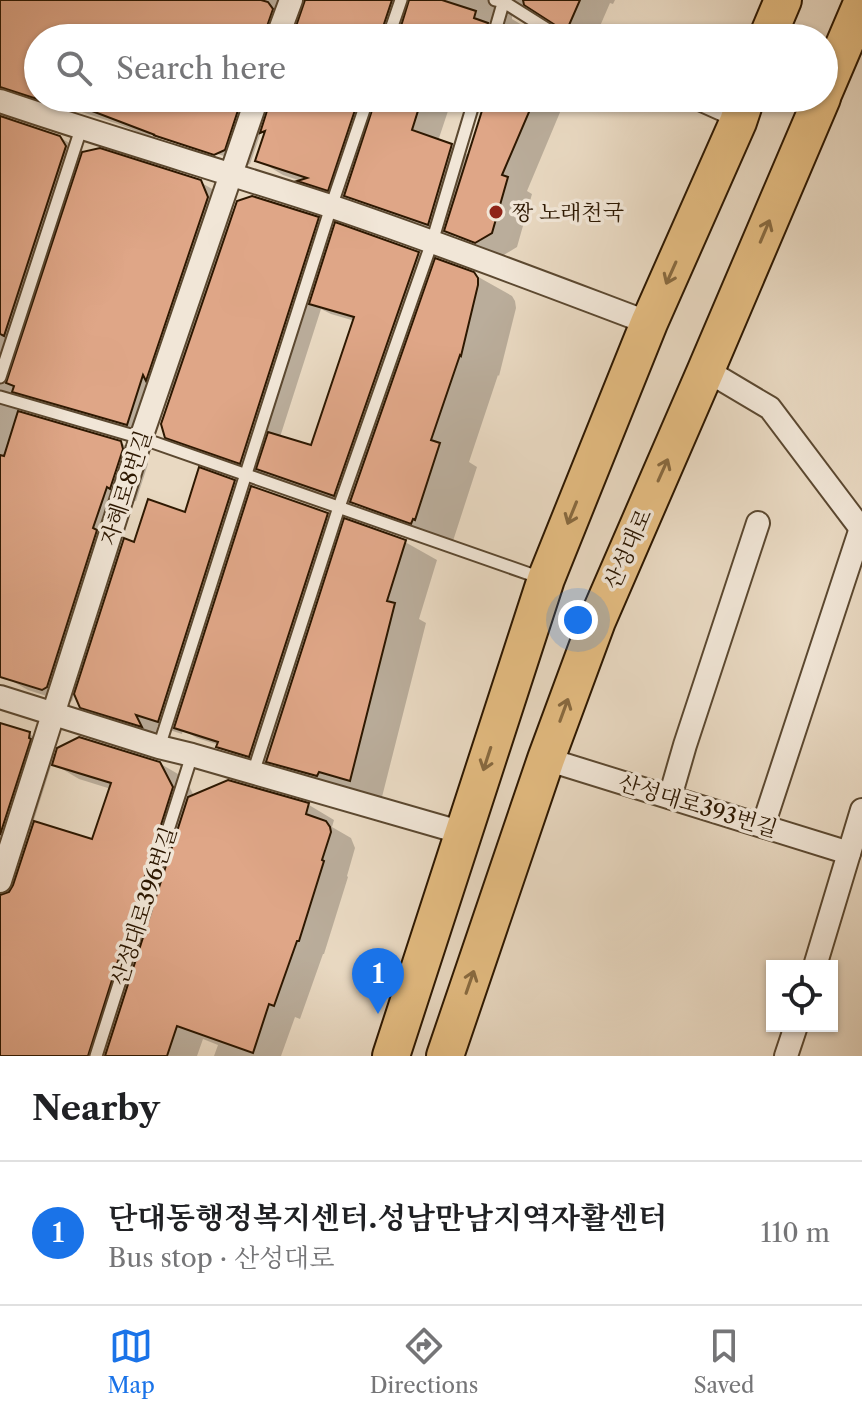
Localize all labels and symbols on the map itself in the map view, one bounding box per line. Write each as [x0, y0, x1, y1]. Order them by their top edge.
place label: 짱 노래천국 [512, 199, 624, 226]
marker: 짱 노래천국 [487, 203, 505, 221]
one-way arrow [759, 219, 774, 244]
one-way arrow [663, 260, 678, 284]
street label: 자혜로8번길 [95, 427, 157, 549]
one-way arrow [656, 458, 671, 482]
one-way arrow [564, 500, 578, 525]
street label: 산성대로 [598, 505, 658, 593]
your location [558, 600, 598, 640]
one-way arrow [558, 698, 572, 723]
one-way arrow [479, 745, 494, 771]
street label: 산성대로393번길 [615, 769, 781, 843]
street label: 산성대로396번길 [106, 823, 182, 989]
pin: 1 [352, 948, 404, 1014]
one-way arrow [463, 970, 478, 995]

